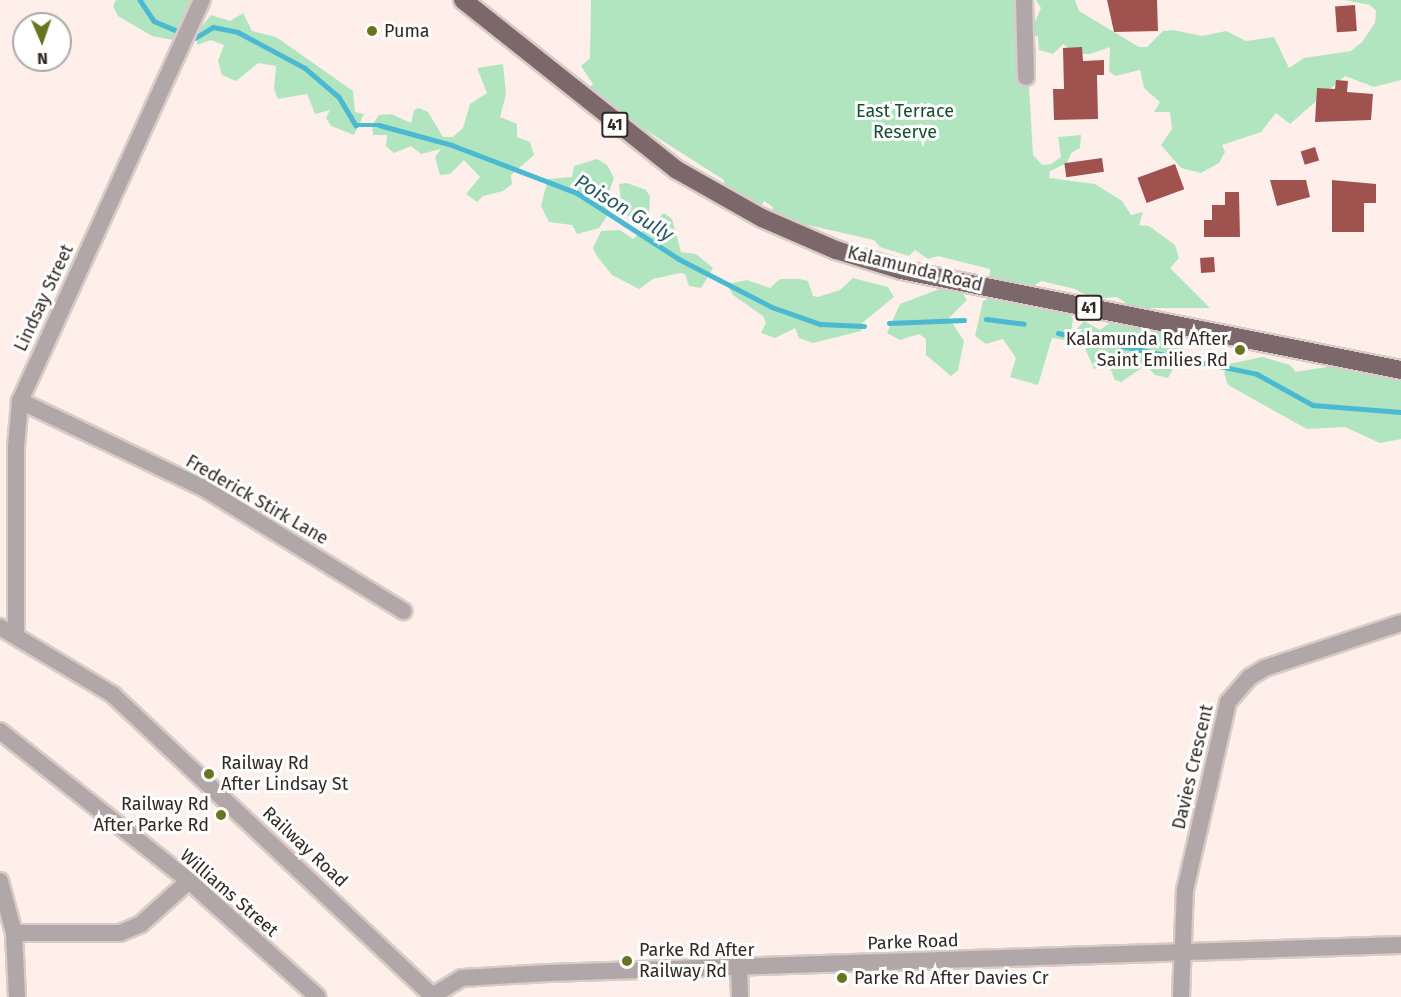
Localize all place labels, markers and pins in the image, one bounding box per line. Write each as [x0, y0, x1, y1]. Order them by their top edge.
place label: Puma [384, 20, 430, 42]
marker: Puma [365, 24, 379, 38]
place label: Kalamunda Rd After Saint Emilies Rd [1066, 329, 1228, 372]
marker: Kalamunda Rd After Saint Emilies Rd [1233, 343, 1247, 357]
place label: Railway Rd After Lindsay St [221, 753, 348, 795]
marker: Railway Rd After Lindsay St [202, 767, 216, 781]
place label: Railway Rd After Parke Rd [94, 794, 209, 836]
marker: Railway Rd After Parke Rd [214, 808, 228, 822]
place label: Parke Rd After Railway Rd [639, 940, 754, 982]
marker: Parke Rd After Railway Rd [620, 954, 634, 968]
place label: Parke Rd After Davies Cr [854, 967, 1049, 989]
marker: Parke Rd After Davies Cr [835, 971, 849, 985]

